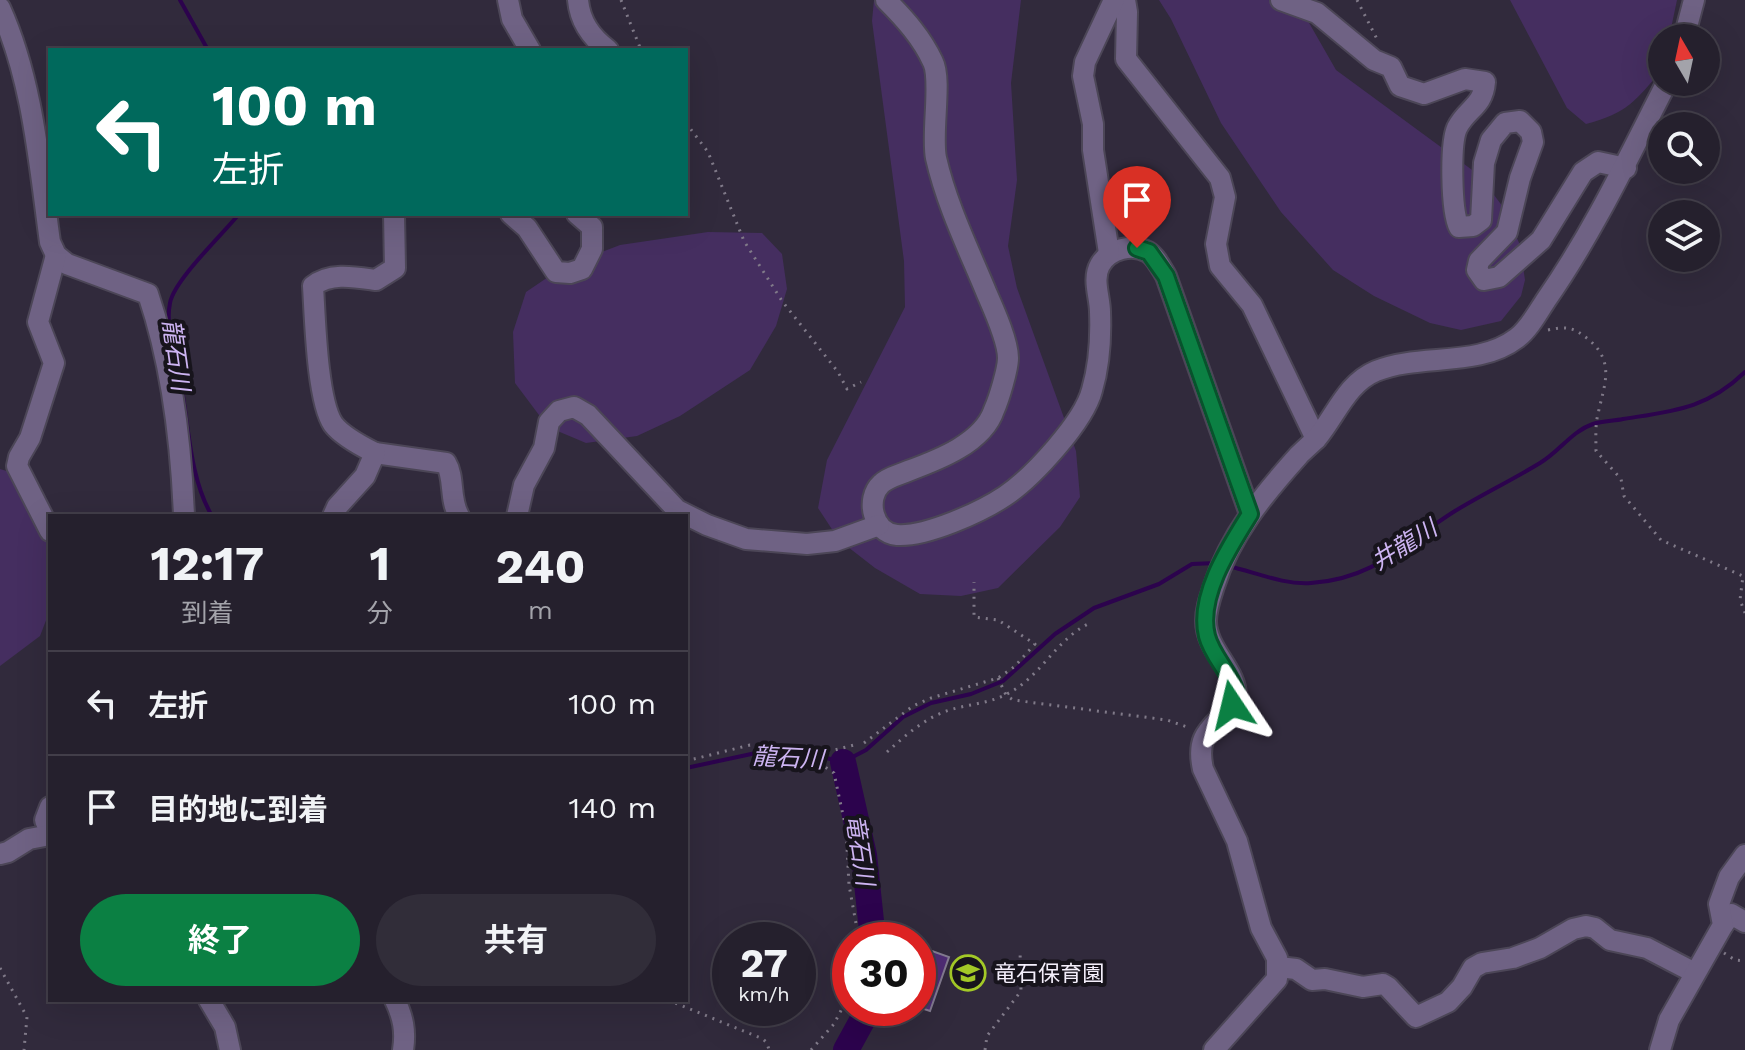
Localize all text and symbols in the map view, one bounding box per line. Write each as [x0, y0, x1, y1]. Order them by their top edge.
north arrow [1648, 24, 1720, 96]
map controls [1648, 24, 1720, 272]
text: 100 m [212, 73, 377, 139]
icon: left [80, 80, 184, 184]
button: search [1648, 112, 1720, 184]
text: 左折 [212, 149, 284, 191]
pin [1103, 166, 1171, 248]
icon: arrive [1115, 178, 1159, 222]
button: layers [1648, 200, 1720, 272]
water label: 龍石川 [157, 317, 195, 396]
water label: 井龍川 [1366, 512, 1444, 576]
text: 12:17 [151, 535, 264, 592]
text: 1 [369, 535, 390, 592]
text: 240 [495, 538, 585, 595]
text: m [528, 595, 553, 625]
text: 到着 [181, 598, 233, 628]
text: 分 [367, 598, 393, 628]
position arrow [1190, 663, 1274, 747]
icon: left [80, 681, 124, 725]
text: 100 m [568, 686, 656, 721]
text: 左折 [148, 688, 208, 723]
water label: 龍石川 [751, 742, 828, 774]
icon: arrive [80, 785, 124, 829]
text: 140 m [568, 790, 656, 825]
text: 目的地に到着 [148, 792, 328, 827]
water label: 竜石川 [841, 812, 880, 891]
button: 終了 [80, 894, 360, 986]
button: 共有 [376, 894, 656, 986]
speed limit sign: 30 [832, 922, 936, 1026]
text: 27 [740, 940, 788, 987]
school or university icon: 竜石保育園 [949, 954, 987, 992]
place label: 竜石保育園 [994, 961, 1104, 986]
text: km/h [738, 982, 790, 1006]

